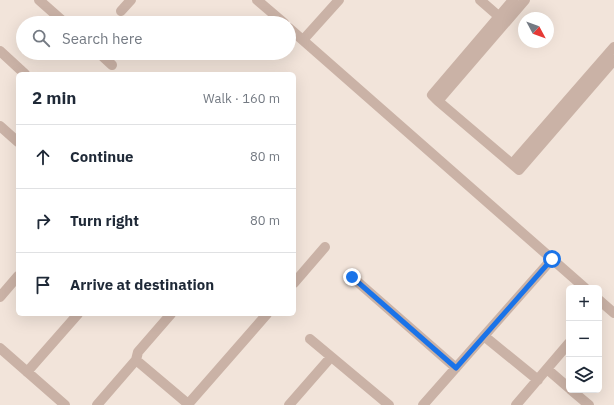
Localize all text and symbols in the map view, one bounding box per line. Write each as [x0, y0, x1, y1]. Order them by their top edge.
north arrow [518, 12, 554, 48]
search box [16, 16, 296, 60]
icon: search [30, 27, 52, 49]
text: Search here [62, 29, 142, 48]
text: 2 min [32, 87, 76, 109]
text: Walk · 160 m [203, 90, 280, 107]
icon: ahead [32, 146, 54, 168]
text: Continue [70, 147, 134, 166]
text: 80 m [250, 148, 280, 165]
icon: right [32, 210, 54, 232]
text: Turn right [70, 211, 139, 230]
text: 80 m [250, 212, 280, 229]
route start [543, 250, 561, 268]
route end [343, 268, 361, 286]
icon: arrive [32, 274, 54, 296]
text: Arrive at destination [70, 275, 214, 294]
map controls [566, 285, 602, 393]
button: + [566, 285, 602, 321]
button: − [566, 321, 602, 357]
button: layers [566, 357, 602, 393]

